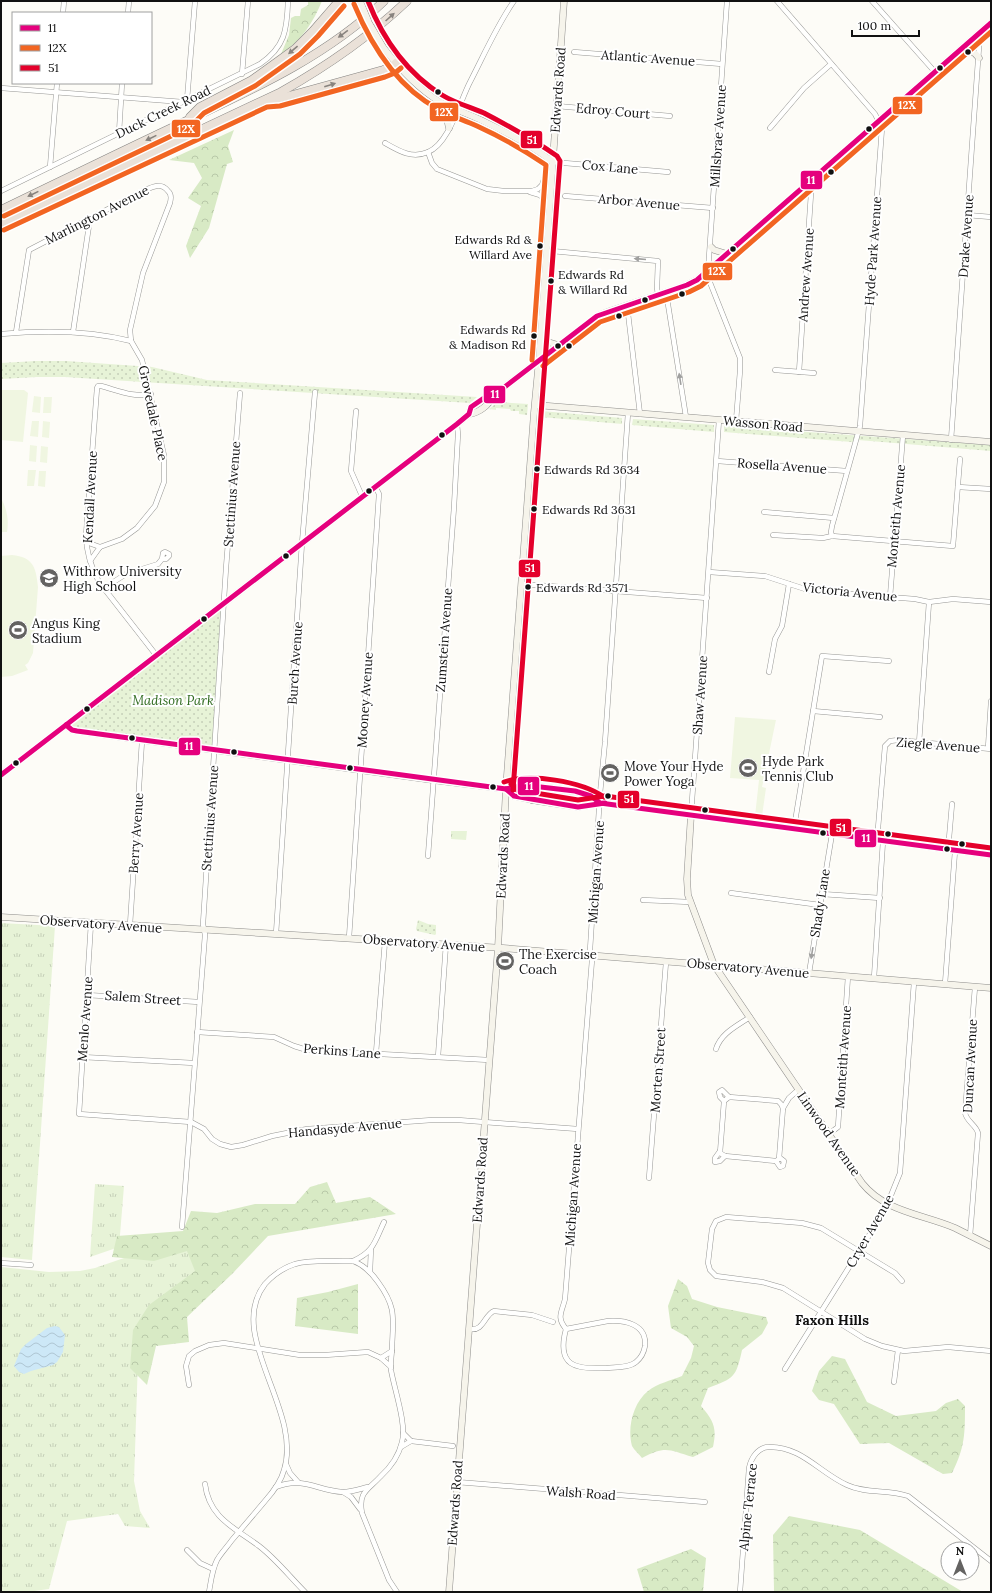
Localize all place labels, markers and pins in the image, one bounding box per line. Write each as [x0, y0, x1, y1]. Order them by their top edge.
unlabelled marker [963, 47, 973, 57]
unlabelled marker [935, 63, 945, 73]
unlabelled marker [433, 87, 443, 97]
unlabelled marker [864, 124, 874, 134]
unlabelled marker [826, 167, 836, 177]
place label: Edwards Rd & Willard Ave [455, 232, 533, 262]
marker: Edwards Rd & Willard Ave [535, 241, 545, 251]
unlabelled marker [728, 244, 738, 254]
place label: Edwards Rd & Willard Rd [558, 267, 627, 297]
marker: Edwards Rd & Willard Rd [546, 276, 556, 286]
unlabelled marker [677, 289, 687, 299]
unlabelled marker [640, 295, 650, 305]
unlabelled marker [614, 311, 624, 321]
place label: Edwards Rd & Madison Rd [449, 322, 526, 352]
marker: Edwards Rd & Madison Rd [529, 331, 539, 341]
unlabelled marker [553, 341, 563, 351]
unlabelled marker [564, 341, 574, 351]
unlabelled marker [437, 430, 447, 440]
place label: Edwards Rd 3634 [544, 462, 640, 477]
marker: Edwards Rd 3634 [532, 464, 542, 474]
unlabelled marker [364, 486, 374, 496]
place label: Edwards Rd 3631 [542, 502, 636, 517]
marker: Edwards Rd 3631 [529, 504, 539, 514]
unlabelled marker [281, 551, 291, 561]
place label: Withrow University High School [63, 563, 182, 595]
school or university icon: Withrow University High School [38, 567, 60, 589]
place label: Edwards Rd 3571 [536, 580, 628, 595]
marker: Edwards Rd 3571 [523, 582, 533, 592]
unlabelled marker [199, 614, 209, 624]
place label: Angus King Stadium [31, 615, 101, 647]
sports icon: Angus King Stadium [7, 619, 29, 641]
unlabelled marker [82, 704, 92, 714]
unlabelled marker [127, 733, 137, 743]
unlabelled marker [229, 747, 239, 757]
place label: Hyde Park Tennis Club [762, 753, 834, 785]
sports icon: Hyde Park Tennis Club [737, 757, 759, 779]
unlabelled marker [11, 758, 21, 768]
place label: Move Your Hyde Power Yoga [624, 758, 724, 790]
sports icon: Move Your Hyde Power Yoga [599, 762, 621, 784]
unlabelled marker [345, 763, 355, 773]
unlabelled marker [488, 782, 498, 792]
unlabelled marker [603, 791, 613, 801]
unlabelled marker [700, 805, 710, 815]
unlabelled marker [818, 828, 828, 838]
unlabelled marker [883, 829, 893, 839]
unlabelled marker [957, 839, 967, 849]
unlabelled marker [942, 844, 952, 854]
place label: The Exercise Coach [519, 946, 597, 978]
sports icon: The Exercise Coach [494, 950, 516, 972]

